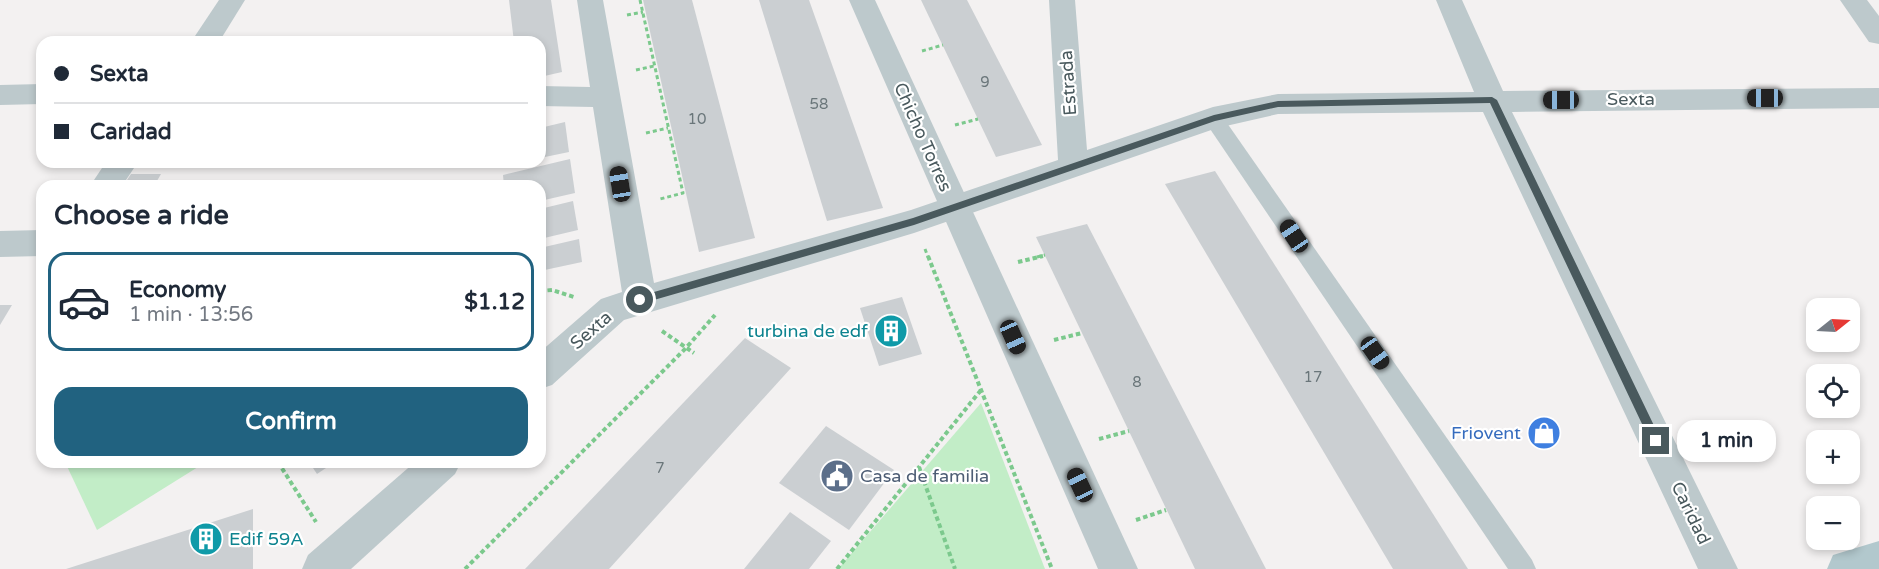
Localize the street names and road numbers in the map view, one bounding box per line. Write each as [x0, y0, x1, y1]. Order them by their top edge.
street label: Estrada [1055, 50, 1081, 116]
street label: Chicho Torres [889, 79, 957, 195]
street label: Sexta [1607, 88, 1655, 110]
street label: Sexta [566, 306, 616, 354]
street label: Caridad [1666, 478, 1716, 548]

